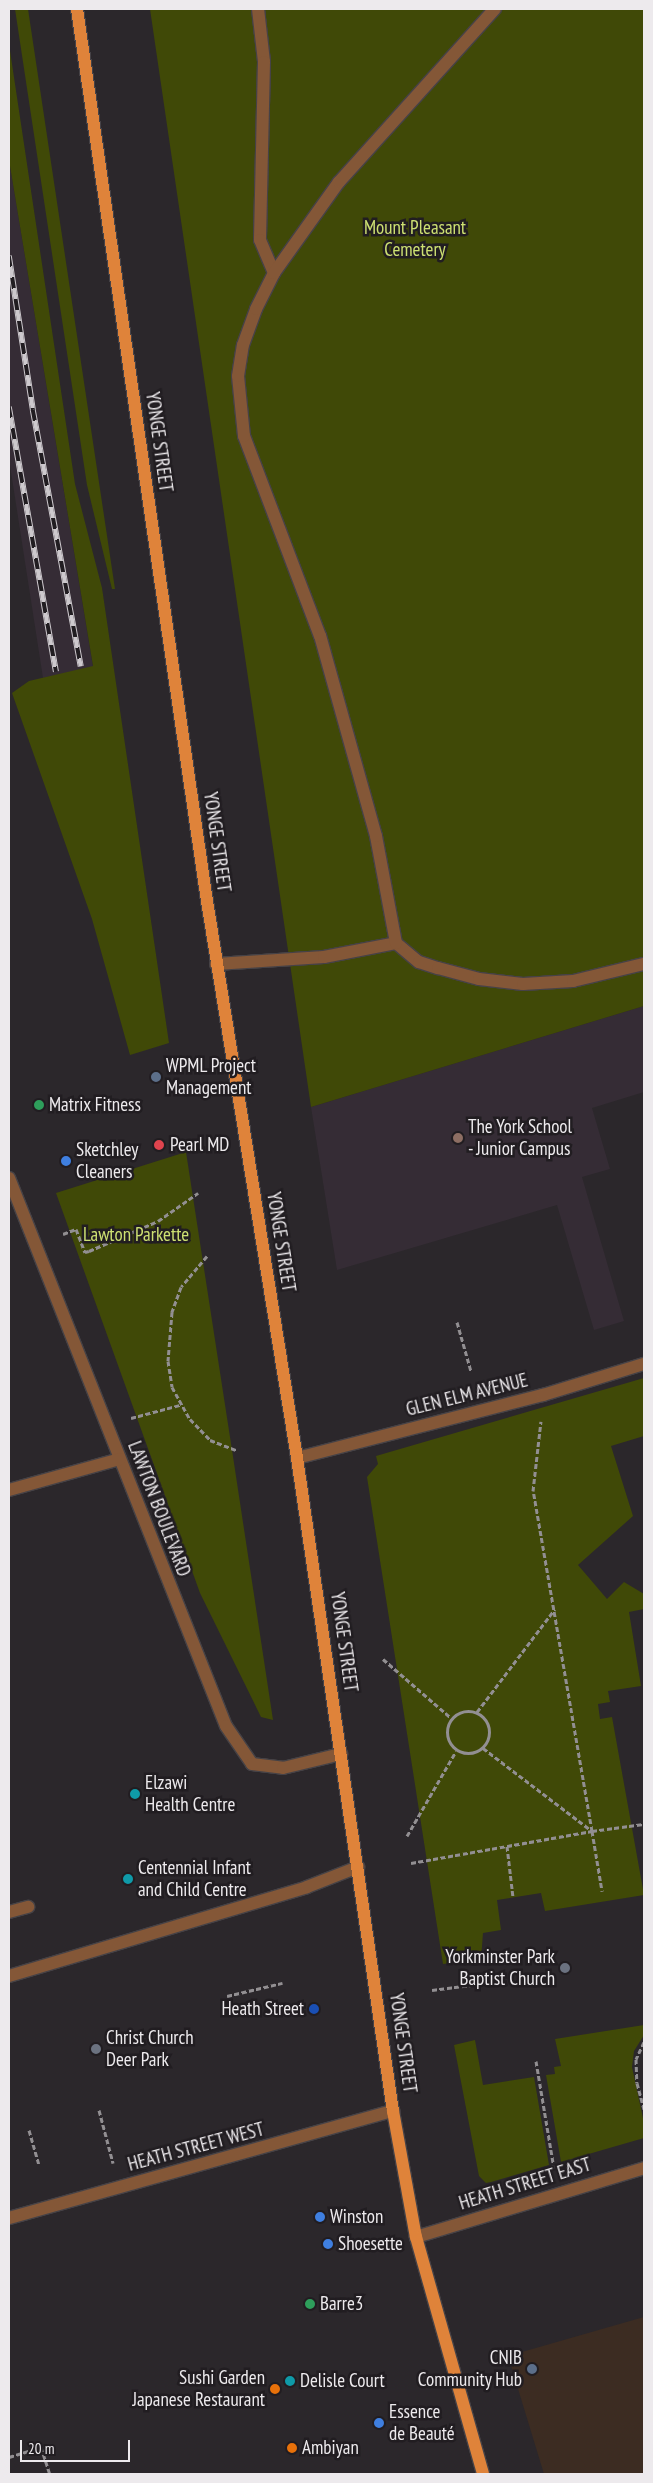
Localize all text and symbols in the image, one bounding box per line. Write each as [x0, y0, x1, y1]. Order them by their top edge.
park label: Mount Pleasant Cemetery [364, 217, 466, 261]
street label: YONGE STREET [141, 391, 177, 493]
street label: YONGE STREET [199, 791, 235, 893]
place label: WPML Project Management [166, 1055, 257, 1099]
marker: WPML Project Management [150, 1071, 162, 1083]
place label: Matrix Fitness [49, 1094, 141, 1116]
marker: Matrix Fitness [33, 1099, 45, 1111]
place label: The York School - Junior Campus [468, 1116, 573, 1160]
marker: The York School - Junior Campus [452, 1132, 464, 1144]
place label: Pearl MD [170, 1134, 229, 1156]
marker: Pearl MD [152, 1138, 166, 1152]
place label: Sketchley Cleaners [76, 1139, 138, 1183]
marker: Sketchley Cleaners [60, 1155, 72, 1167]
street label: YONGE STREET [262, 1190, 300, 1294]
park label: Lawton Parkette [83, 1224, 189, 1246]
street label: GLEN ELM AVENUE [403, 1369, 531, 1421]
street label: LAWTON BOULEVARD [123, 1438, 195, 1580]
street label: YONGE STREET [326, 1591, 362, 1693]
place label: Elzawi Health Centre [145, 1772, 235, 1816]
marker: Elzawi Health Centre [129, 1788, 141, 1800]
place label: Centennial Infant and Child Centre [138, 1857, 251, 1901]
marker: Centennial Infant and Child Centre [122, 1873, 134, 1885]
place label: Yorkminster Park Baptist Church [445, 1946, 555, 1990]
marker: Yorkminster Park Baptist Church [559, 1962, 571, 1974]
street label: YONGE STREET [385, 1992, 421, 2094]
place label: Heath Street [221, 1998, 304, 2020]
marker: Heath Street [308, 2003, 320, 2015]
place label: Christ Church Deer Park [106, 2027, 194, 2071]
marker: Christ Church Deer Park [90, 2043, 102, 2055]
street label: HEATH STREET WEST [125, 2118, 267, 2176]
street label: HEATH STREET EAST [456, 2153, 594, 2215]
place label: Winston [330, 2206, 383, 2228]
marker: Winston [314, 2211, 326, 2223]
place label: Shoesette [338, 2233, 403, 2255]
marker: Shoesette [322, 2238, 334, 2250]
place label: Barre3 [320, 2293, 363, 2315]
marker: Barre3 [304, 2298, 316, 2310]
place label: CNIB Community Hub [417, 2347, 522, 2391]
marker: CNIB Community Hub [526, 2363, 538, 2375]
place label: Sushi Garden Japanese Restaurant [132, 2367, 265, 2411]
place label: Delisle Court [300, 2370, 385, 2392]
marker: Delisle Court [284, 2375, 296, 2387]
marker: Sushi Garden Japanese Restaurant [269, 2383, 281, 2395]
place label: Essence de Beauté [389, 2401, 455, 2445]
marker: Essence de Beauté [373, 2417, 385, 2429]
scale bar [22, 2430, 132, 2462]
place label: Ambiyan [302, 2437, 359, 2459]
text: 20 m [28, 2439, 54, 2458]
marker: Ambiyan [286, 2442, 298, 2454]

